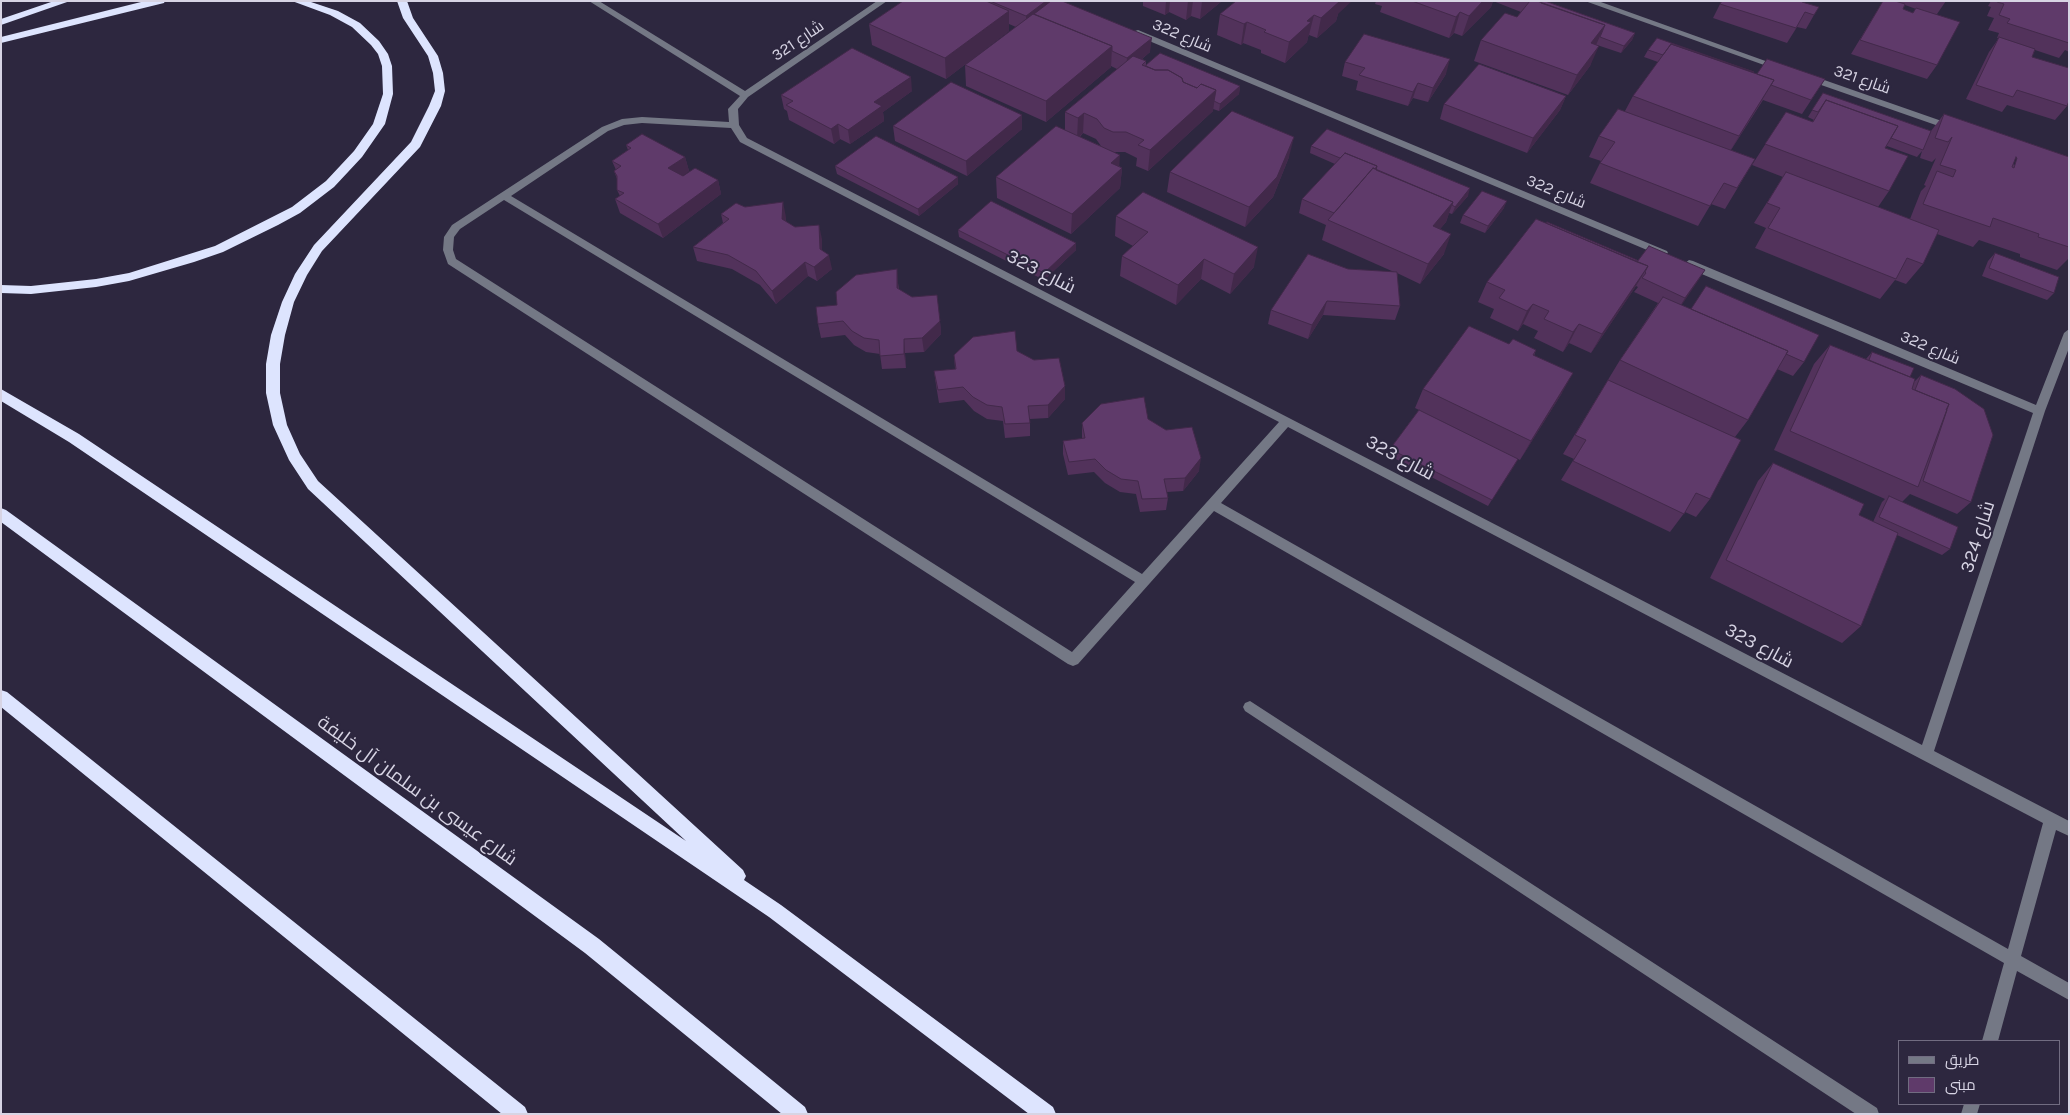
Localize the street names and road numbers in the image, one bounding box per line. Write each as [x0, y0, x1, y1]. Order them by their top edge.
street label: شارع 322 [1149, 15, 1215, 57]
street label: شارع 321 [768, 17, 828, 65]
street label: شارع 321 [1831, 61, 1893, 99]
street label: شارع 322 [1523, 171, 1589, 213]
street label: شارع 323 [1003, 245, 1079, 299]
street label: شارع 322 [1897, 327, 1963, 369]
street label: شارع 323 [1362, 430, 1438, 486]
street label: شارع 324 [1956, 498, 2000, 576]
street label: شارع 323 [1721, 618, 1797, 674]
street label: شارع عيسى بن سلمان آل خليفة [313, 711, 521, 871]

